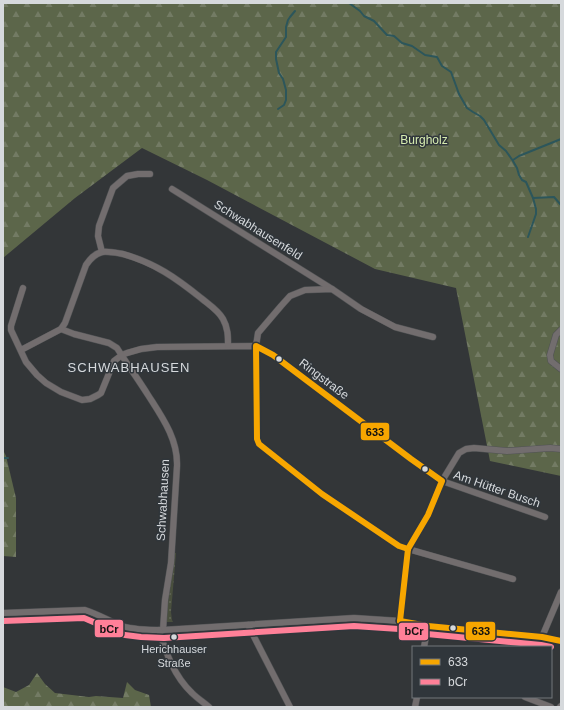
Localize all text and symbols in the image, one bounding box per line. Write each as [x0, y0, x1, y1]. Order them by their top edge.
park label: Burgholz [400, 133, 448, 147]
street label: Schwabhausenfeld [211, 197, 305, 263]
unlabelled marker [274, 354, 284, 364]
street label: Ringstraße [296, 356, 352, 402]
district label: SCHWABHAUSEN [68, 360, 190, 375]
line badge: 633 [360, 422, 390, 441]
text: 633 [366, 426, 384, 438]
street label: Schwabhausen [154, 459, 172, 541]
unlabelled marker [420, 464, 430, 474]
street label: Am Hütter Busch [452, 468, 542, 510]
line badge: bCr [94, 619, 124, 638]
line badge: 633 [465, 621, 496, 641]
line badge: bCr [398, 622, 429, 641]
text: bCr [100, 623, 119, 635]
unlabelled marker [448, 623, 458, 633]
text: bCr [405, 625, 424, 637]
text: 633 [472, 625, 490, 637]
marker: Herichhauser Straße [169, 632, 179, 642]
place label: Herichhauser Straße [141, 643, 207, 669]
legend [412, 646, 552, 698]
text: 633 [448, 655, 468, 669]
text: bCr [448, 675, 467, 689]

